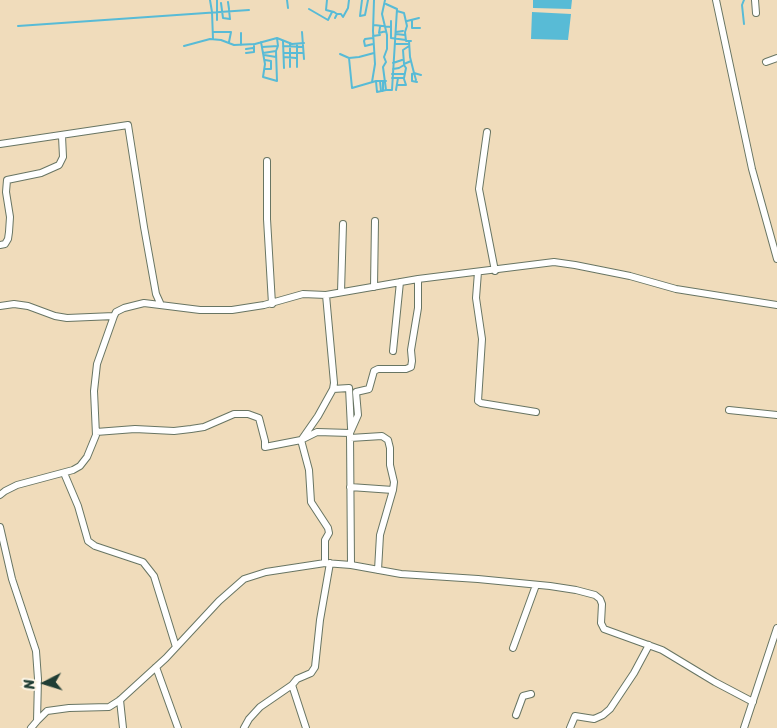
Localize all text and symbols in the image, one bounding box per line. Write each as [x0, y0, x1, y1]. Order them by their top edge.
north arrow [20, 658, 70, 708]
text: N [17, 678, 42, 690]

